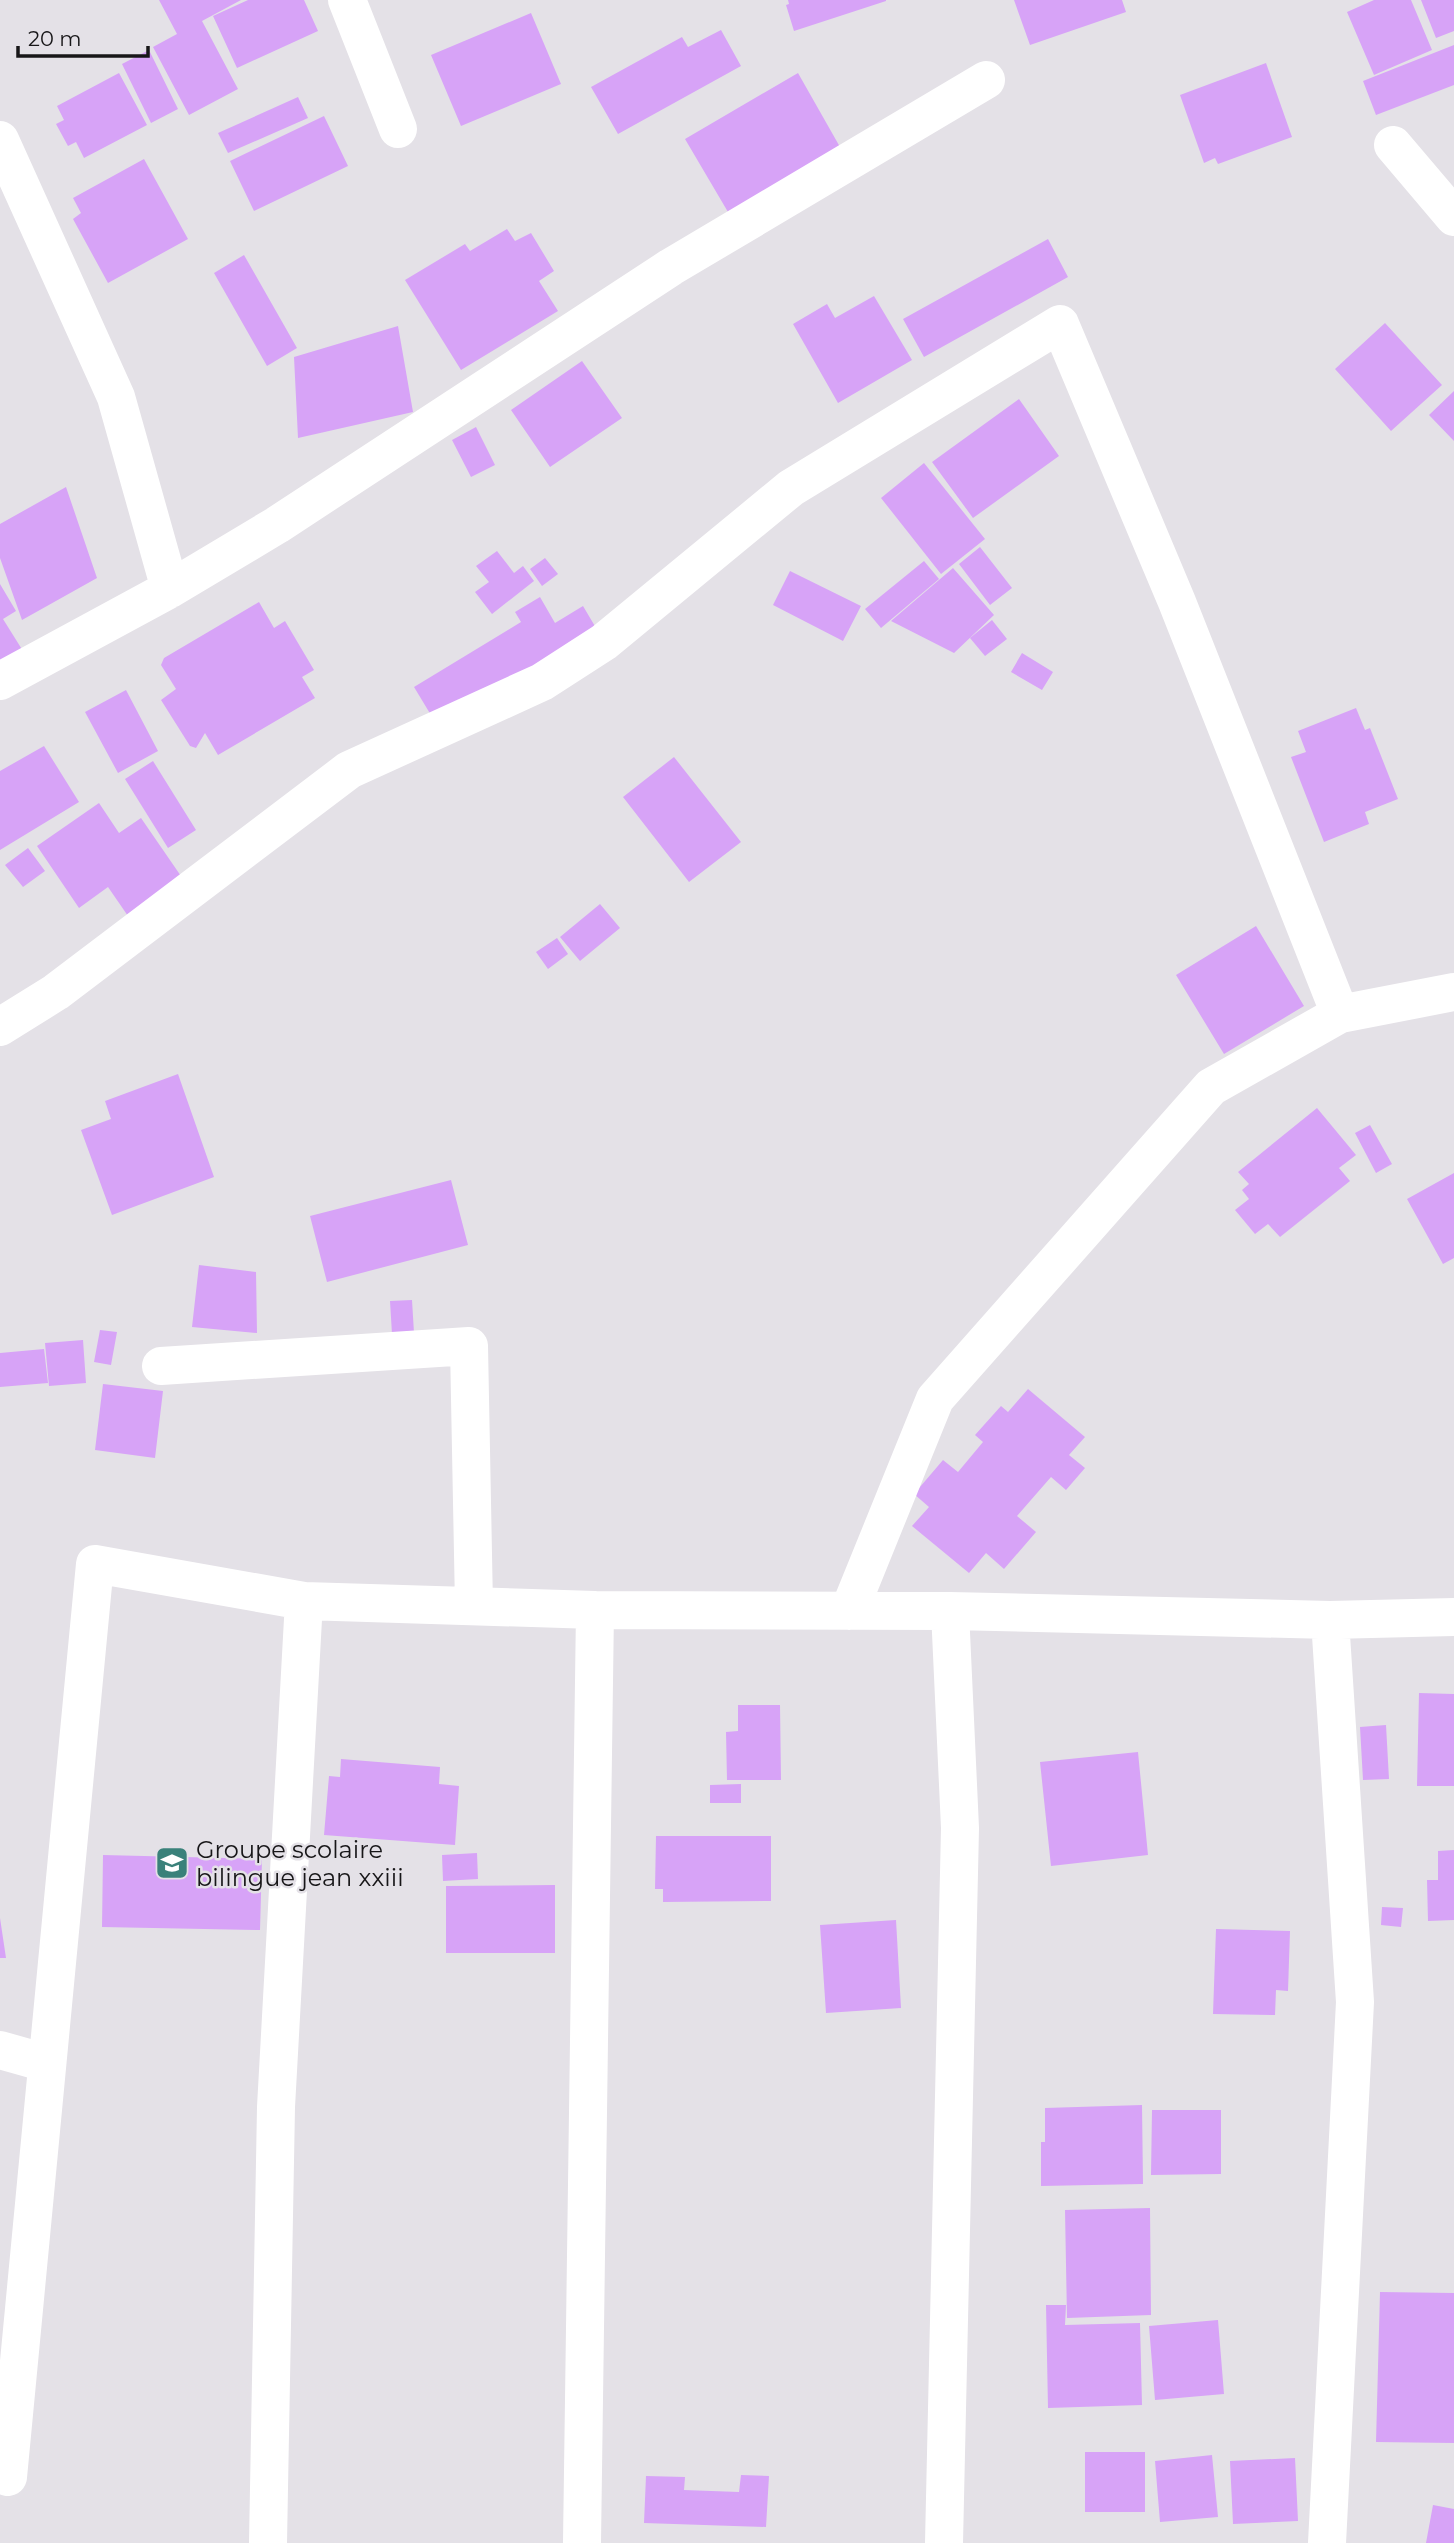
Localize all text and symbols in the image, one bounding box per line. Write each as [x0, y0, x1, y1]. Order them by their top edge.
scale bar [18, 14, 147, 58]
text: 20 m [28, 26, 82, 51]
place label: Groupe scolaire bilingue jean xxiii [196, 1835, 404, 1892]
school or university icon: Groupe scolaire bilingue jean xxiii [153, 1844, 191, 1882]

